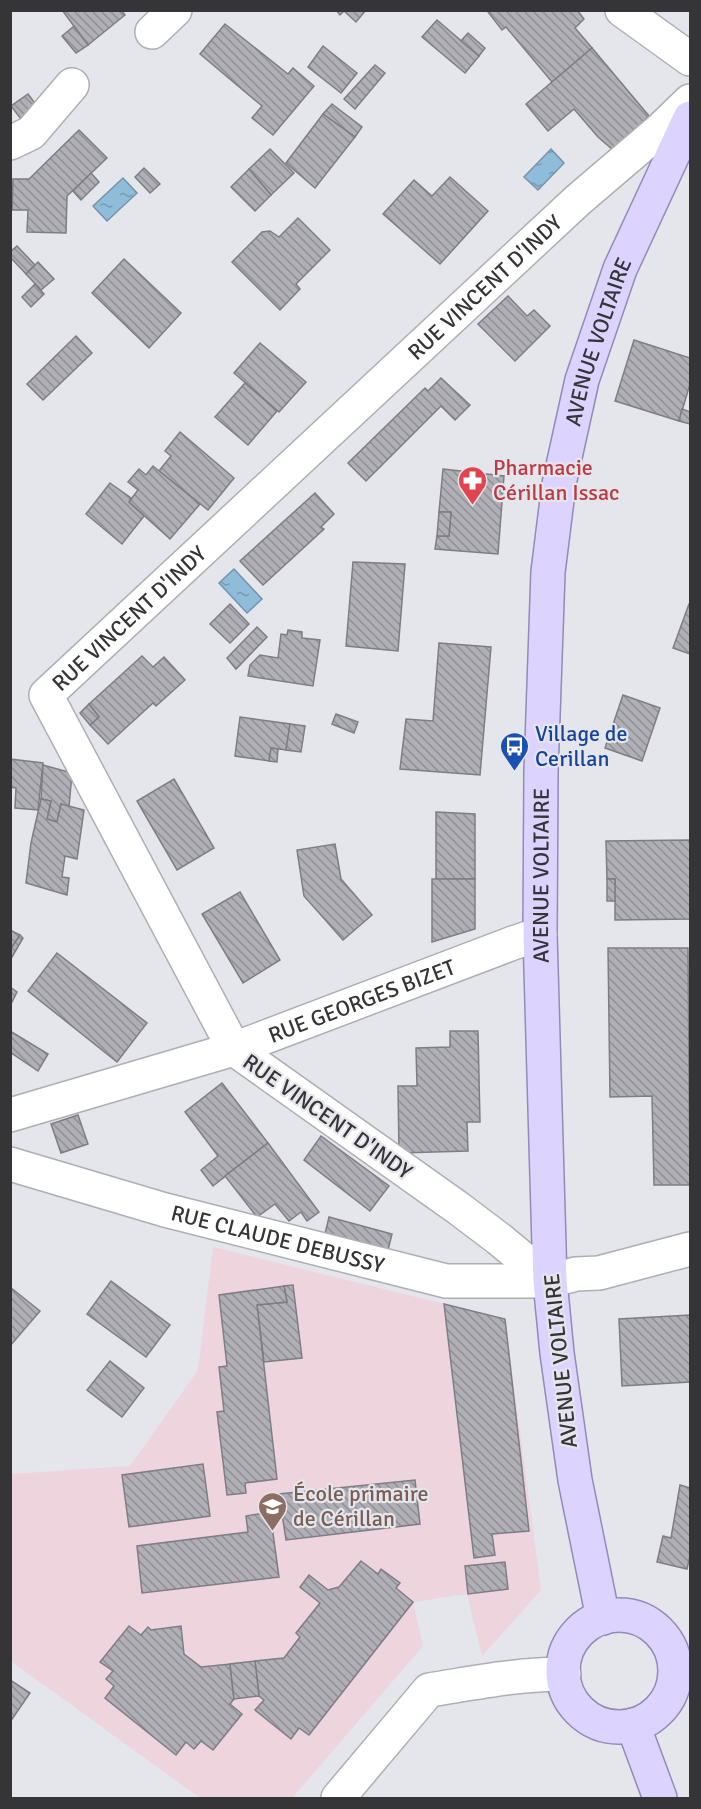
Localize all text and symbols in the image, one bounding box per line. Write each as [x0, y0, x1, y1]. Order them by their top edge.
street label: RUE VINCENT D'INDY [402, 209, 568, 366]
street label: AVENUE VOLTAIRE [559, 253, 638, 429]
place label: Pharmacie Cérillan Issac [493, 454, 619, 506]
pharmacy icon: Pharmacie Cérillan Issac [456, 464, 488, 506]
street label: RUE VINCENT D'INDY [46, 540, 212, 697]
place label: Village de Cerillan [535, 720, 628, 772]
bus stop icon: Village de Cerillan [498, 730, 530, 772]
street label: AVENUE VOLTAIRE [527, 788, 555, 964]
street label: RUE GEORGES BIZET [264, 953, 459, 1049]
street label: RUE VINCENT D'INDY [238, 1048, 418, 1185]
street label: RUE CLAUDE DEBUSSY [168, 1199, 387, 1279]
street label: AVENUE VOLTAIRE [538, 1272, 583, 1450]
place label: École primaire de Cérillan [293, 1480, 428, 1532]
school or university icon: École primaire de Cérillan [256, 1490, 288, 1532]

